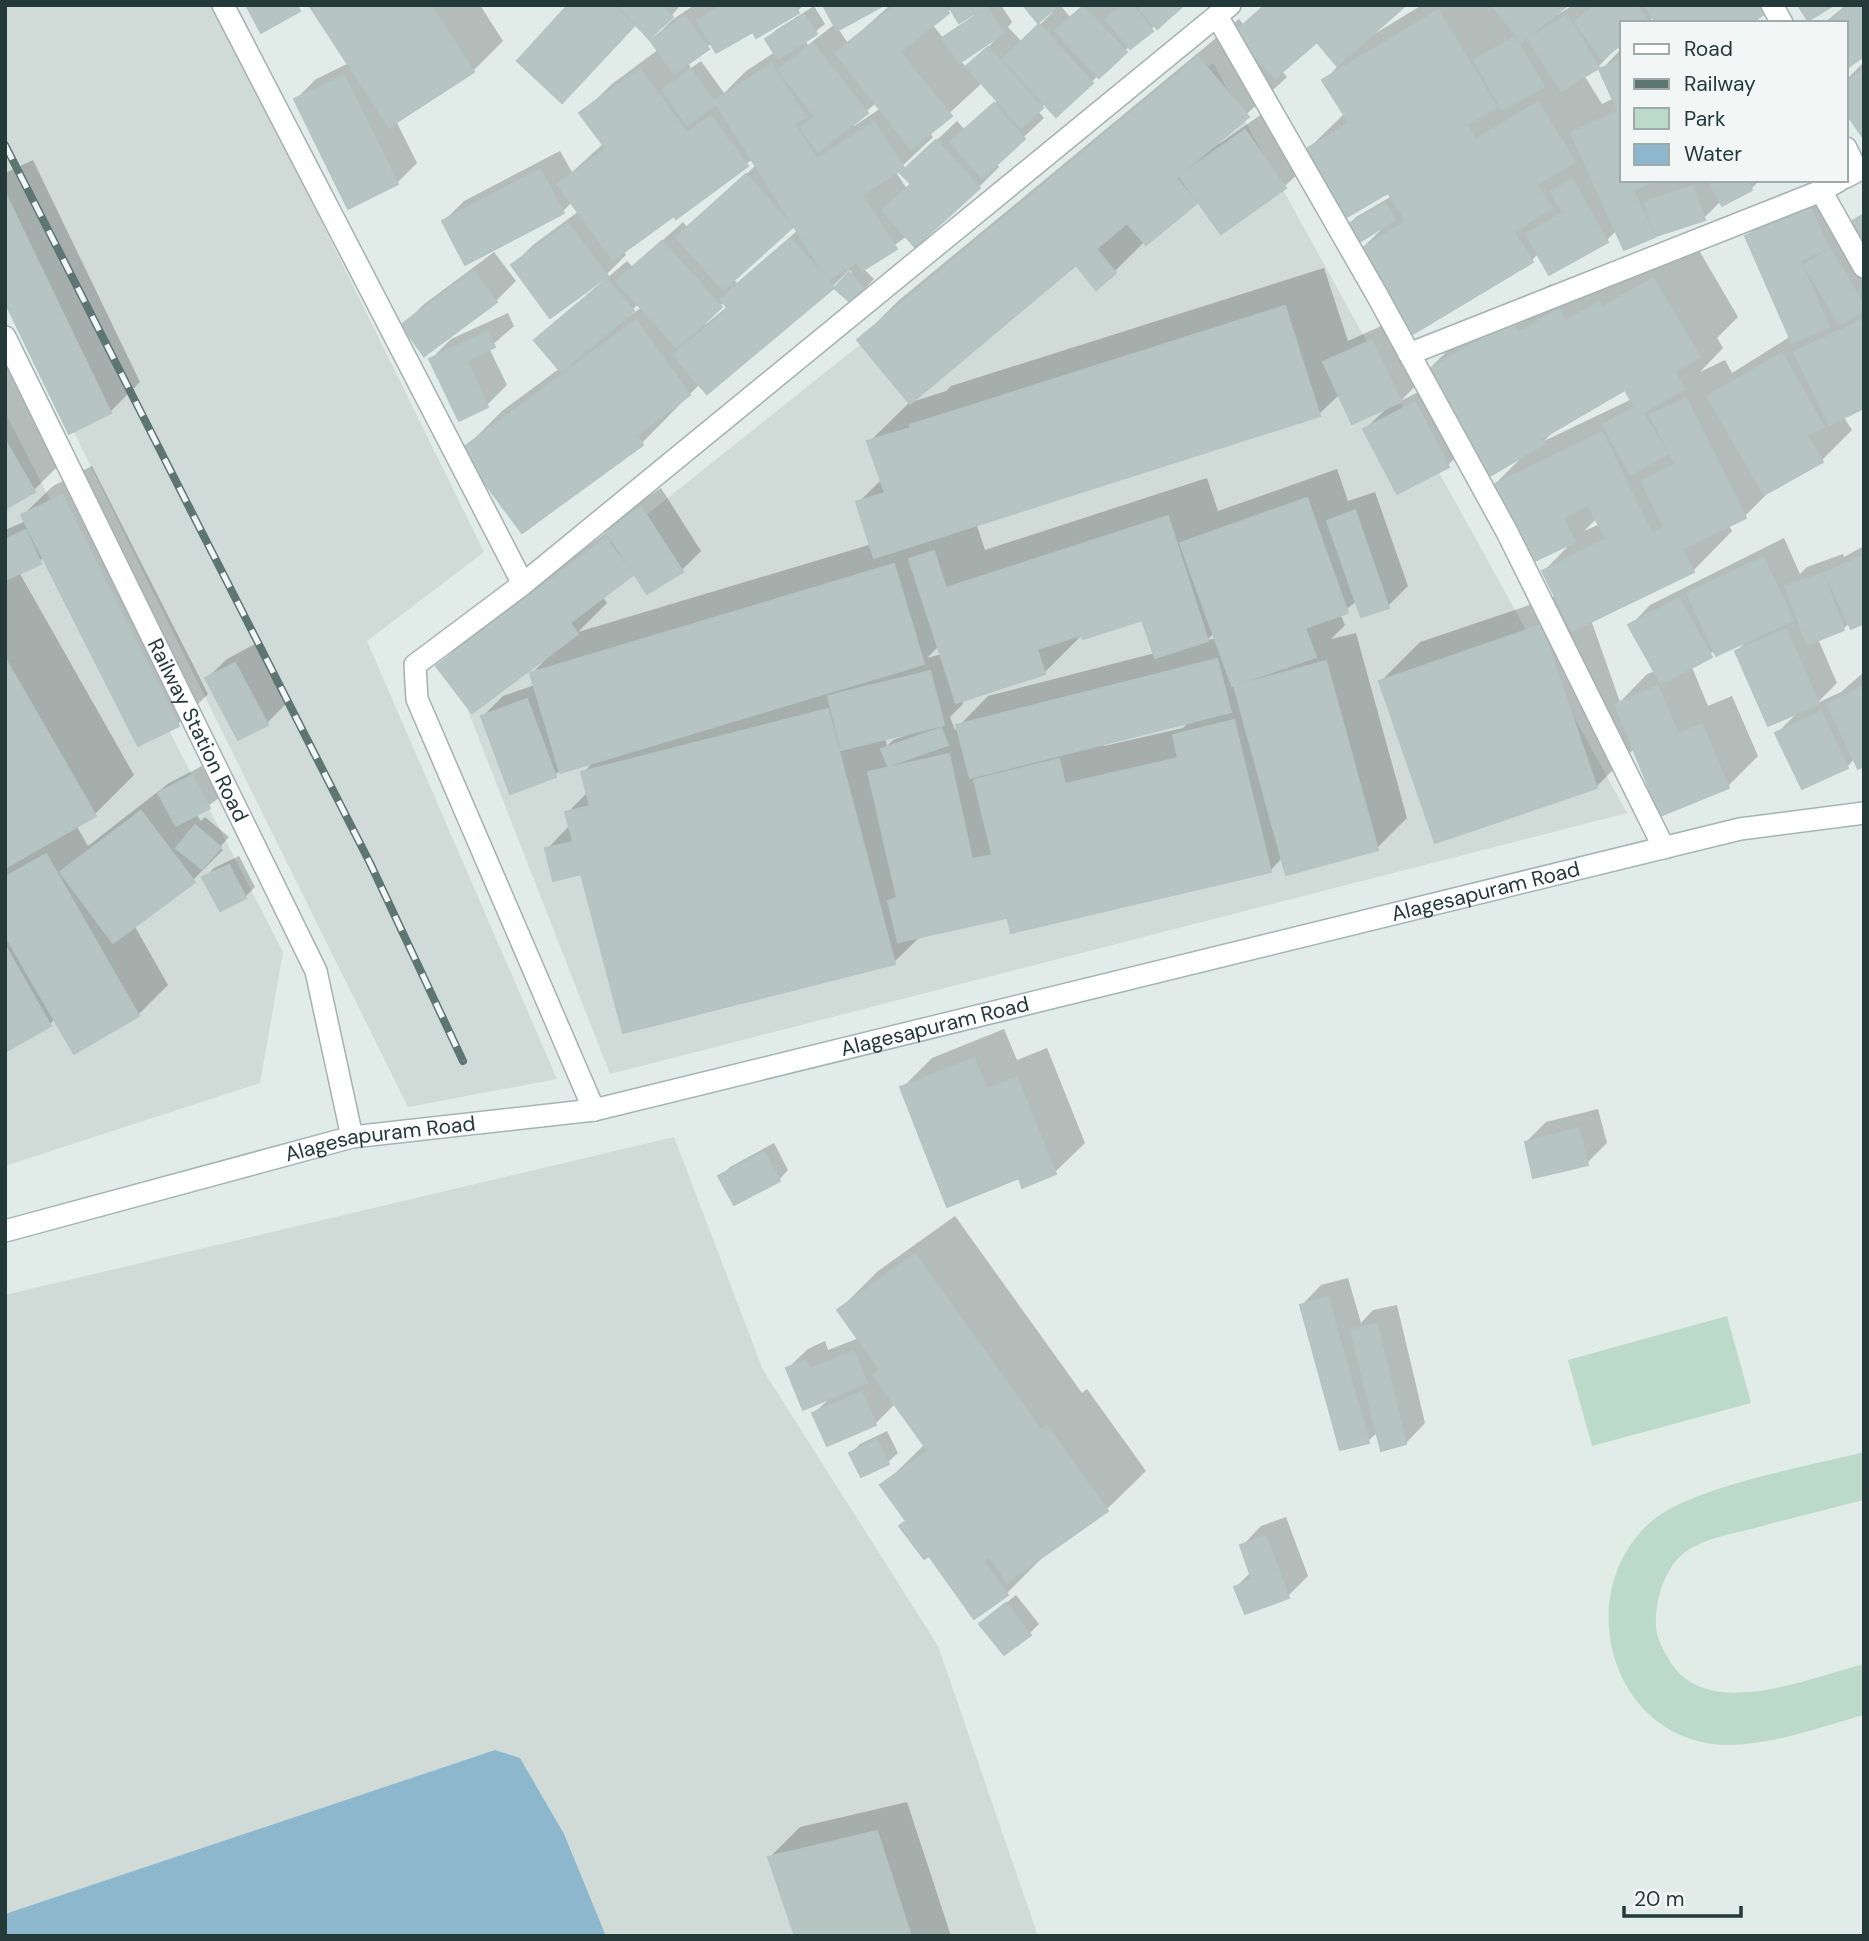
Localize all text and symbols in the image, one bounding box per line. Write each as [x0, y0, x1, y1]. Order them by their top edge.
legend [1620, 21, 1848, 182]
text: Road [1684, 35, 1733, 63]
text: Railway [1684, 70, 1756, 98]
text: Park [1684, 105, 1726, 133]
text: Water [1684, 140, 1742, 168]
street label: Railway Station Road [141, 634, 255, 827]
street label: Alagesapuram Road [1389, 855, 1583, 928]
street label: Alagesapuram Road [838, 990, 1032, 1063]
street label: Alagesapuram Road [282, 1109, 477, 1169]
scale bar [1624, 1874, 1741, 1918]
text: 20 m [1634, 1885, 1685, 1913]

